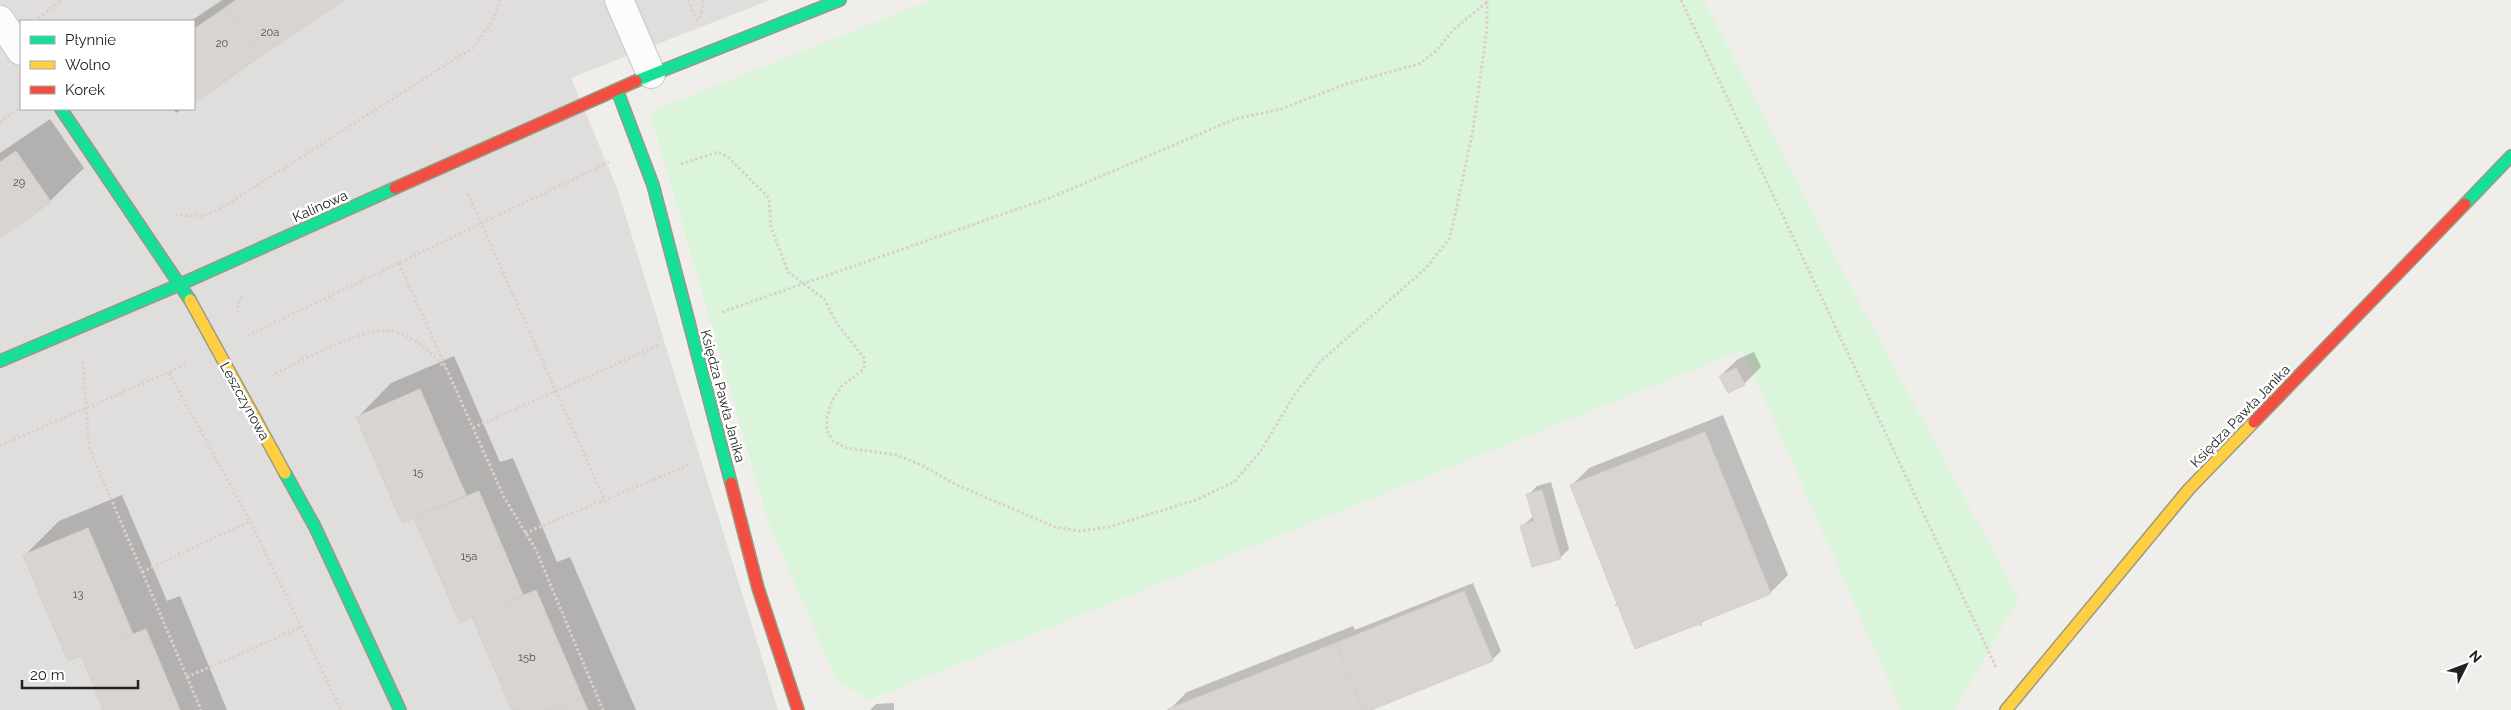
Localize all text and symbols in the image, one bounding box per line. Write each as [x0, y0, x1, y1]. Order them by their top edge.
legend [20, 20, 195, 110]
house number: 20a [261, 26, 279, 39]
text: Płynnie [65, 31, 116, 49]
house number: 20 [216, 37, 228, 50]
text: Wolno [65, 56, 110, 74]
text: Korek [65, 81, 105, 99]
house number: 29 [13, 176, 25, 189]
street label: Kalinowa [290, 187, 350, 225]
street label: Księdza Pawła Janika [698, 328, 748, 464]
street label: Leszczynowa [217, 359, 273, 443]
street label: Księdza Pawła Janika [2187, 361, 2293, 471]
house number: 15 [413, 466, 423, 479]
house number: 15a [461, 550, 477, 563]
house number: 13 [73, 588, 83, 601]
north arrow [2441, 640, 2491, 690]
text: N [2466, 647, 2485, 666]
house number: 15b [518, 651, 536, 664]
scale bar [22, 658, 139, 690]
text: 20 m [30, 666, 65, 684]

